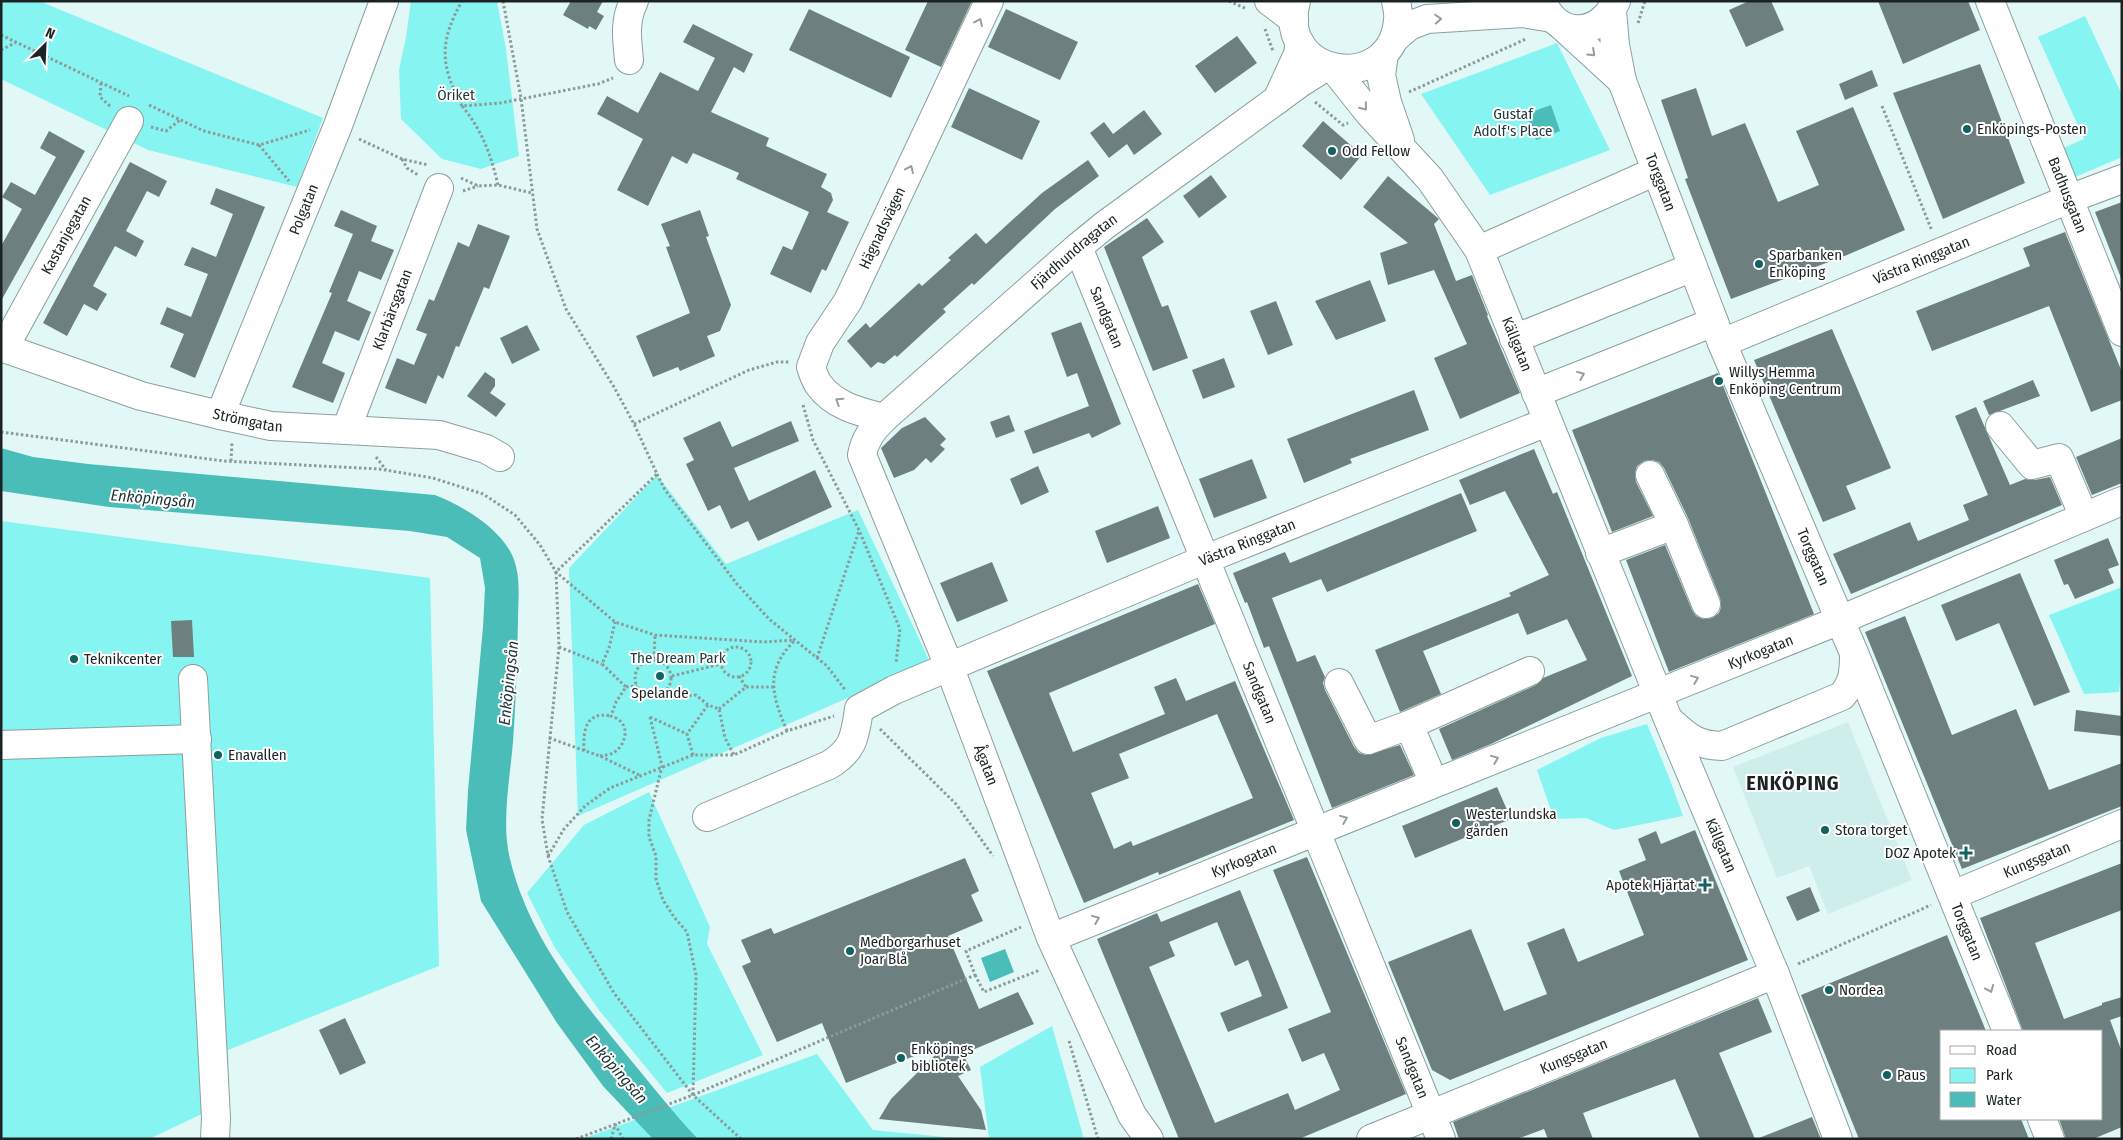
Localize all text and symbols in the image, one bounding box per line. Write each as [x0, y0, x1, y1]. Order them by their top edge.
one-way arrow [1434, 13, 1442, 24]
one-way arrow [973, 18, 983, 27]
north arrow [20, 20, 70, 70]
text: N [43, 24, 57, 43]
one-way arrow [1586, 47, 1595, 56]
park label: Öriket [437, 86, 475, 104]
one-way arrow [1359, 102, 1368, 111]
park label: Gustaf Adolf's Place [1474, 105, 1552, 140]
place label: Enköpings-Posten [1977, 120, 2087, 138]
marker: Enköpings-Posten [1961, 123, 1973, 135]
place label: Odd Fellow [1342, 142, 1410, 160]
marker: Odd Fellow [1326, 145, 1338, 157]
street label: Torggatan [1641, 151, 1680, 213]
street label: Badhusgatan [2044, 155, 2091, 236]
one-way arrow [904, 165, 914, 174]
street label: Polgatan [285, 181, 322, 238]
street label: Hägnadsvägen [855, 184, 909, 272]
street label: Kastanjegatan [37, 193, 95, 277]
street label: Fjärdhundragatan [1027, 210, 1121, 294]
street label: Västra Ringgatan [1871, 232, 1972, 288]
place label: Sparbanken Enköping [1769, 246, 1842, 281]
marker: Sparbanken Enköping [1753, 258, 1765, 270]
street label: Klarbärsgatan [369, 267, 416, 353]
street label: Sandgatan [1086, 284, 1127, 351]
street label: Källgatan [1498, 314, 1536, 374]
place label: Willys Hemma Enköping Centrum [1729, 363, 1841, 398]
one-way arrow [1576, 370, 1585, 381]
marker: Willys Hemma Enköping Centrum [1713, 375, 1725, 387]
one-way arrow [835, 398, 844, 407]
street label: Strömgatan [211, 405, 283, 436]
water label: Enköpingsån [110, 485, 196, 512]
street label: Västra Ringgatan [1196, 515, 1298, 570]
street label: Torggatan [1793, 526, 1833, 588]
street label: Kyrkogatan [1725, 631, 1796, 673]
water label: Enköpingsån [495, 640, 522, 726]
park label: The Dream Park [630, 649, 726, 667]
place label: Teknikcenter [84, 650, 163, 668]
marker: Teknikcenter [68, 653, 80, 665]
street label: Sandgatan [1239, 659, 1280, 726]
marker: Spelande [654, 670, 666, 682]
one-way arrow [1690, 674, 1699, 685]
place label: Spelande [631, 684, 689, 702]
street label: Ågatan [970, 742, 1002, 788]
place label: Enavallen [228, 746, 287, 764]
marker: Enavallen [212, 749, 224, 761]
one-way arrow [1490, 754, 1499, 765]
district label: ENKÖPING [1746, 771, 1840, 795]
place label: Westerlundska gården [1466, 805, 1557, 840]
one-way arrow [1339, 814, 1348, 825]
street label: Källgatan [1702, 815, 1740, 875]
marker: Westerlundska gården [1450, 817, 1462, 829]
place label: Stora torget [1835, 821, 1907, 839]
marker: Stora torget [1819, 824, 1831, 836]
street label: Kungsgatan [2001, 838, 2073, 882]
street label: Kyrkogatan [1209, 839, 1279, 881]
place label: DOZ Apotek [1885, 844, 1956, 862]
marker: DOZ Apotek [1960, 847, 1972, 859]
place label: Apotek Hjärtat [1606, 876, 1695, 894]
marker: Apotek Hjärtat [1699, 879, 1711, 891]
street label: Torggatan [1947, 901, 1987, 963]
one-way arrow [1091, 915, 1100, 926]
place label: Medborgarhuset Joar Blå [860, 933, 961, 968]
marker: Medborgarhuset Joar Blå [844, 945, 856, 957]
place label: Nordea [1839, 981, 1883, 999]
marker: Nordea [1823, 984, 1835, 996]
one-way arrow [1984, 984, 1995, 993]
legend [1940, 1030, 2103, 1120]
water label: Enköpingsån [582, 1031, 652, 1108]
street label: Sandgatan [1391, 1034, 1433, 1101]
street label: Kungsgatan [1537, 1034, 1610, 1078]
place label: Enköpings bibliotek [911, 1040, 974, 1075]
text: Road [1986, 1041, 2017, 1059]
marker: Enköpings bibliotek [895, 1052, 907, 1064]
place label: Paus [1897, 1066, 1926, 1084]
text: Park [1986, 1066, 2013, 1084]
marker: Paus [1881, 1069, 1893, 1081]
text: Water [1986, 1091, 2022, 1109]

